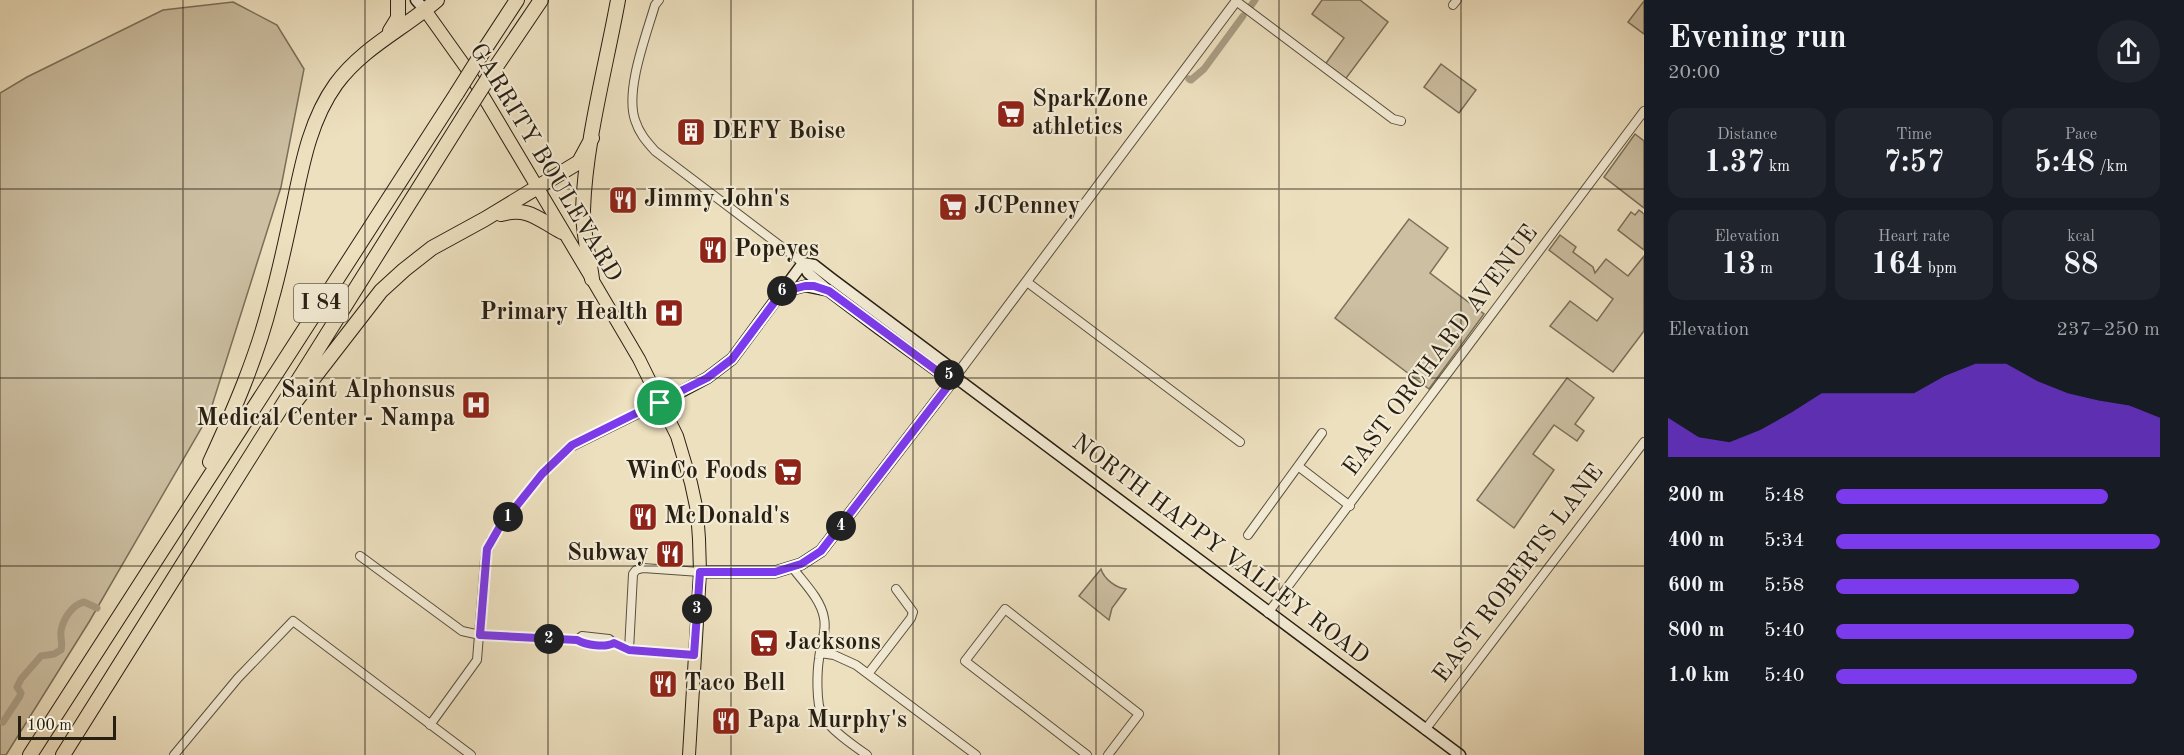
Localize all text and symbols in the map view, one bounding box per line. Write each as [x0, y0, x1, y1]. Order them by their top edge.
button: share [2097, 20, 2160, 83]
text: Evening run [1668, 22, 1847, 55]
street label: GARRITY BOULEVARD [464, 40, 626, 286]
text: 20:00 [1668, 63, 1720, 83]
place label: SparkZone athletics [1032, 88, 1148, 140]
supermarket icon: SparkZone athletics [995, 98, 1027, 130]
building icon: DEFY Boise [675, 116, 707, 148]
place label: DEFY Boise [712, 120, 846, 144]
text: Distance [1717, 127, 1777, 143]
text: Time [1896, 127, 1932, 143]
text: Pace [2065, 127, 2097, 143]
text: 1.37 [1704, 148, 1765, 178]
text: 7:57 [1884, 148, 1944, 178]
text: 5:48 [2034, 148, 2095, 178]
text: km [1765, 159, 1790, 175]
text: /km [2095, 159, 2128, 175]
restaurant icon: Jimmy John's [607, 184, 639, 216]
place label: Jimmy John's [644, 188, 790, 212]
supermarket icon: JCPenney [937, 191, 969, 223]
place label: JCPenney [974, 195, 1080, 219]
street label: EAST ORCHARD AVENUE [1339, 221, 1543, 481]
text: Elevation [1714, 229, 1780, 245]
text: Heart rate [1878, 229, 1950, 245]
text: kcal [2067, 229, 2095, 245]
restaurant icon: Popeyes [697, 234, 729, 266]
place label: Popeyes [734, 238, 819, 262]
text: 13 [1721, 250, 1756, 280]
text: 164 [1871, 250, 1923, 280]
text: 88 [2064, 250, 2098, 280]
text: m [1756, 261, 1773, 277]
text: bpm [1923, 261, 1957, 277]
pin: 6 [767, 276, 797, 306]
text: 6 [777, 283, 787, 299]
road number: I 84 [294, 284, 348, 322]
hospital icon: Primary Health [653, 297, 685, 329]
place label: Primary Health [480, 301, 648, 325]
text: Elevation [1668, 320, 1749, 340]
text: 237–250 m [2057, 320, 2160, 340]
pin: 5 [934, 360, 964, 390]
text: 5 [944, 367, 954, 383]
pin [634, 377, 685, 428]
place label: Saint Alphonsus Medical Center - Nampa [196, 379, 455, 431]
icon: arrive [643, 386, 676, 419]
hospital icon: Saint Alphonsus Medical Center - Nampa [460, 389, 492, 421]
street label: NORTH HAPPY VALLEY ROAD [1067, 431, 1373, 669]
supermarket icon: WinCo Foods [772, 456, 804, 488]
place label: WinCo Foods [625, 460, 767, 484]
street label: EAST ROBERTS LANE [1429, 461, 1609, 687]
text: 200 m [1668, 486, 1724, 506]
text: 5:48 [1764, 486, 1804, 506]
restaurant icon: McDonald's [627, 501, 659, 533]
pin: 1 [493, 502, 523, 532]
place label: McDonald's [664, 505, 789, 529]
text: 1 [503, 509, 513, 525]
pin: 4 [826, 511, 856, 541]
text: 4 [836, 518, 846, 534]
text: 400 m [1668, 531, 1724, 551]
text: 5:34 [1764, 531, 1804, 551]
restaurant icon: Subway [654, 538, 686, 570]
place label: Subway [567, 542, 649, 566]
text: 600 m [1668, 576, 1724, 596]
text: 5:58 [1764, 576, 1804, 596]
pin: 3 [682, 594, 712, 624]
text: 3 [692, 601, 702, 617]
text: 800 m [1668, 621, 1724, 641]
text: 5:40 [1764, 621, 1804, 641]
pin: 2 [534, 624, 564, 654]
supermarket icon: Jacksons [748, 627, 780, 659]
text: 2 [544, 631, 554, 647]
place label: Jacksons [785, 631, 881, 655]
text: 1.0 km [1668, 666, 1730, 686]
text: 5:40 [1764, 666, 1804, 686]
restaurant icon: Taco Bell [647, 668, 679, 700]
place label: Taco Bell [684, 672, 785, 696]
restaurant icon: Papa Murphy's [710, 705, 742, 737]
place label: Papa Murphy's [747, 709, 907, 733]
scale bar [18, 713, 116, 740]
text: 100 m [27, 718, 72, 734]

